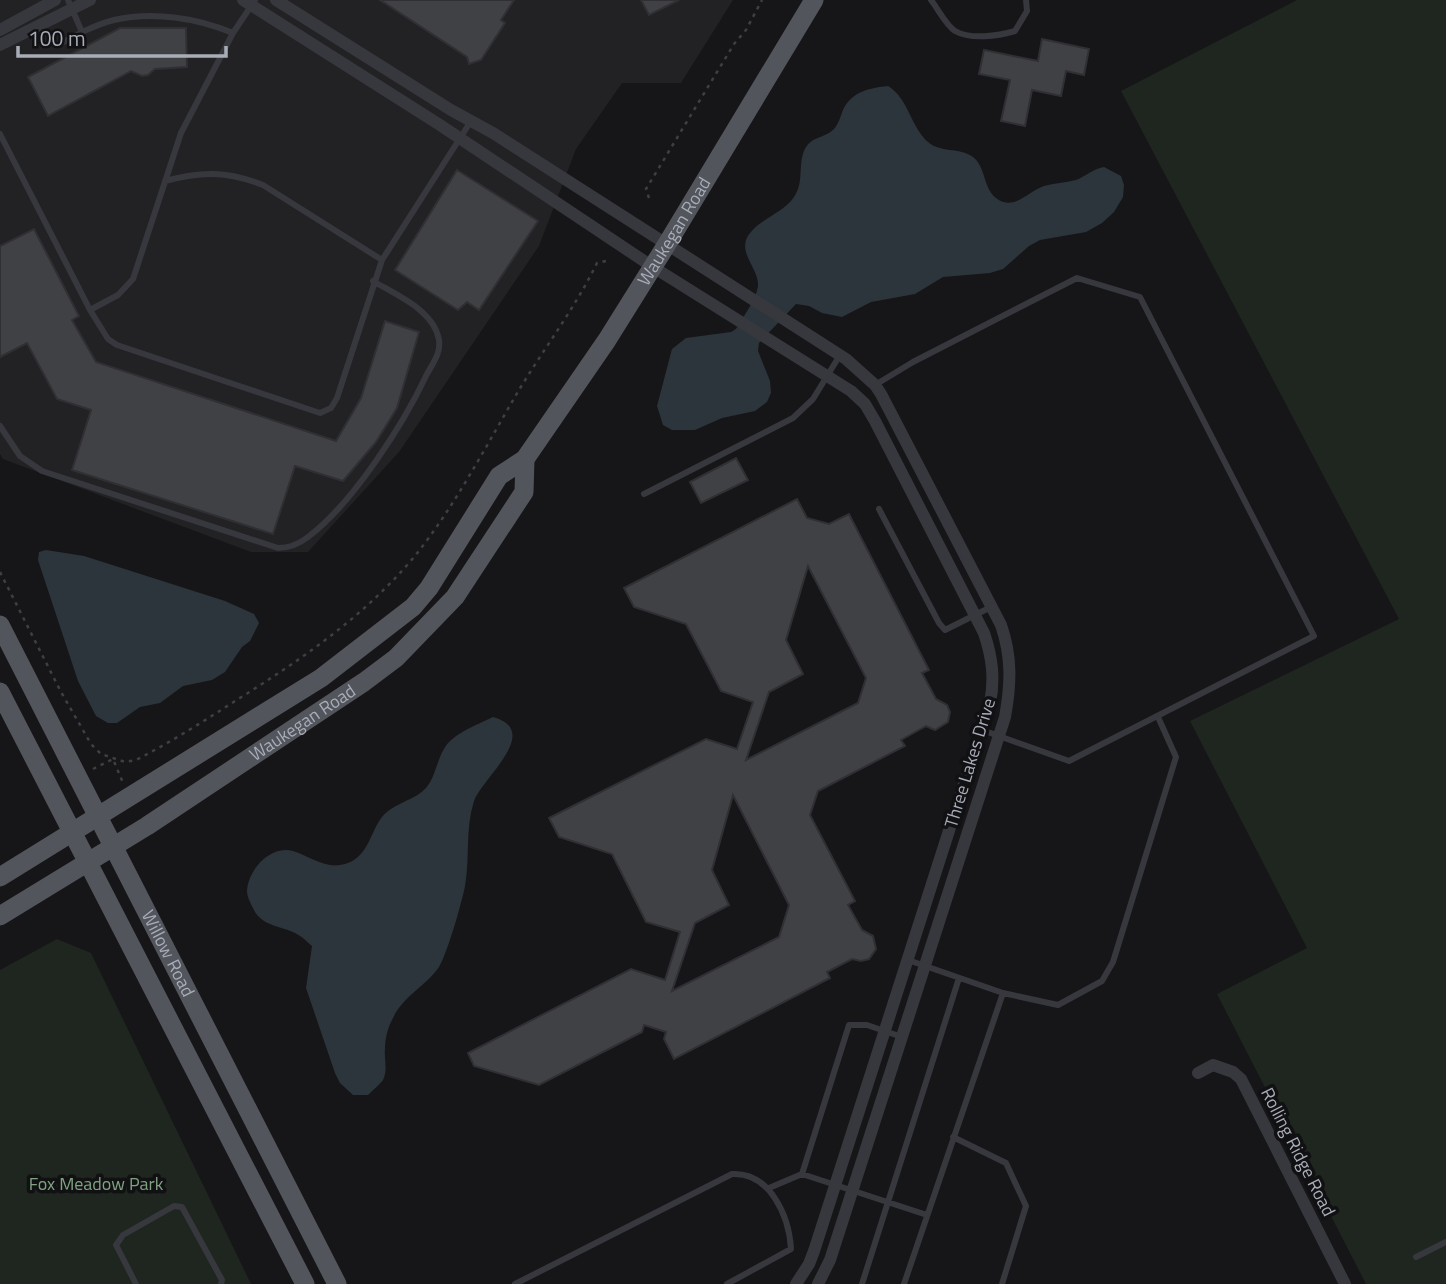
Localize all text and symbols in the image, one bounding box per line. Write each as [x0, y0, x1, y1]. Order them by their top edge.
scale bar [18, 14, 226, 58]
text: 100 m [28, 22, 85, 54]
street label: Waukegan Road [630, 172, 717, 291]
street label: Waukegan Road [244, 677, 361, 768]
street label: Three Lakes Drive [937, 695, 1002, 831]
street label: Willow Road [135, 905, 202, 1001]
street label: Rolling Ridge Road [1254, 1083, 1343, 1221]
park label: Fox Meadow Park [29, 1170, 164, 1197]

